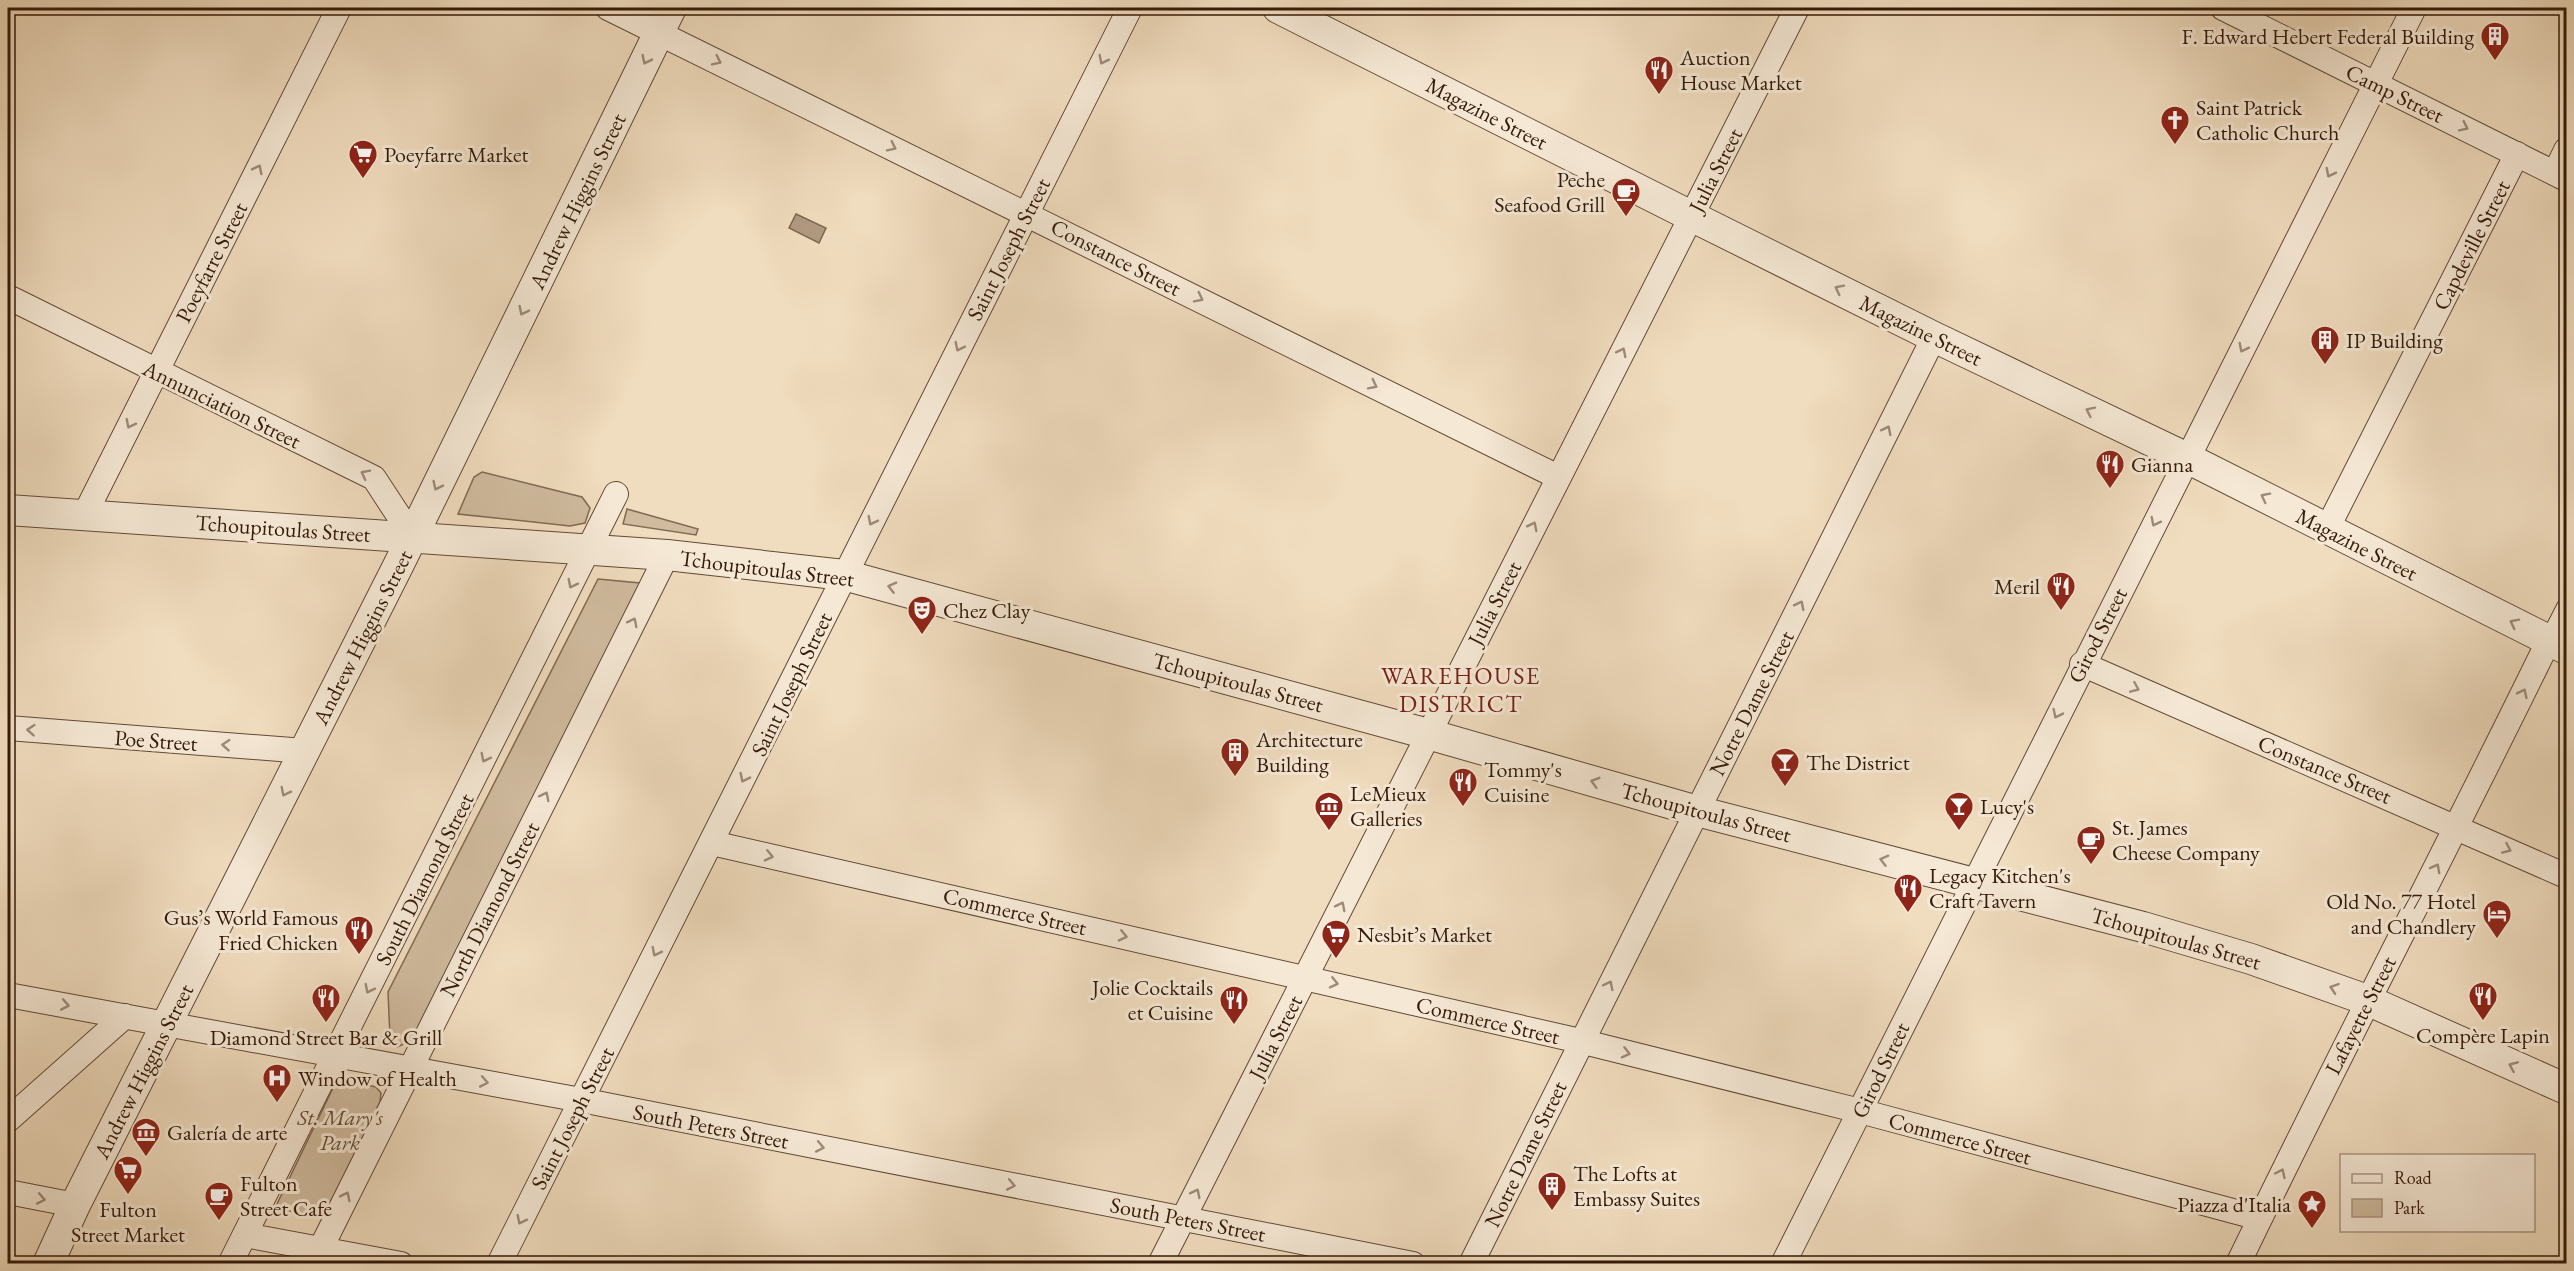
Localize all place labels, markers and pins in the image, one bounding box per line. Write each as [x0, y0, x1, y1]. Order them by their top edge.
building icon: F. Edward Hebert Federal Building [2479, 20, 2511, 62]
place label: F. Edward Hebert Federal Building [2182, 22, 2474, 51]
place label: Auction House Market [1679, 43, 1802, 97]
restaurant icon: Auction House Market [1643, 54, 1675, 96]
place label: Saint Patrick Catholic Church [2196, 93, 2339, 147]
church icon: Saint Patrick Catholic Church [2159, 104, 2191, 146]
supermarket icon: Poeyfarre Market [347, 138, 379, 180]
place label: Poeyfarre Market [384, 140, 528, 169]
place label: Peche Seafood Grill [1494, 165, 1605, 219]
cafe icon: Peche Seafood Grill [1610, 176, 1642, 218]
building icon: IP Building [2309, 324, 2341, 366]
place label: IP Building [2346, 326, 2443, 355]
restaurant icon: Gianna [2094, 448, 2126, 490]
place label: Gianna [2131, 450, 2193, 479]
restaurant icon: Meril [2045, 570, 2077, 612]
place label: Meril [1994, 572, 2040, 601]
theatre icon: Chez Clay [906, 594, 938, 636]
place label: Chez Clay [943, 596, 1031, 625]
place label: Architecture Building [1255, 725, 1363, 779]
building icon: Architecture Building [1219, 736, 1251, 778]
bar icon: The District [1769, 746, 1801, 788]
place label: The District [1806, 748, 1910, 777]
place label: Tommy's Cuisine [1484, 755, 1562, 809]
restaurant icon: Tommy's Cuisine [1447, 766, 1479, 808]
place label: LeMieux Galleries [1350, 779, 1427, 833]
museum icon: LeMieux Galleries [1313, 790, 1345, 832]
bar icon: Lucy's [1943, 790, 1975, 832]
place label: Lucy's [1980, 792, 2034, 821]
place label: St. James Cheese Company [2112, 813, 2260, 867]
cafe icon: St. James Cheese Company [2075, 824, 2107, 866]
place label: Legacy Kitchen's Craft Tavern [1929, 861, 2071, 915]
restaurant icon: Legacy Kitchen's Craft Tavern [1892, 872, 1924, 914]
place label: Old No. 77 Hotel and Chandlery [2326, 887, 2476, 941]
hotel icon: Old No. 77 Hotel and Chandlery [2481, 898, 2513, 940]
place label: Gus’s World Famous Fried Chicken [164, 903, 338, 957]
restaurant icon: Gus’s World Famous Fried Chicken [343, 914, 375, 956]
supermarket icon: Nesbit’s Market [1320, 918, 1352, 960]
place label: Nesbit’s Market [1357, 920, 1492, 949]
place label: Jolie Cocktails et Cuisine [1090, 973, 1213, 1027]
restaurant icon: Compère Lapin [2467, 980, 2499, 1022]
restaurant icon: Diamond Street Bar & Grill [310, 982, 342, 1024]
restaurant icon: Jolie Cocktails et Cuisine [1218, 984, 1250, 1026]
place label: Compère Lapin [2416, 1021, 2550, 1050]
place label: Diamond Street Bar & Grill [210, 1023, 442, 1052]
hospital icon: Window of Health [261, 1062, 293, 1104]
place label: Window of Health [298, 1064, 457, 1093]
museum icon: Galería de arte [130, 1116, 162, 1158]
place label: Galería de arte [167, 1118, 288, 1147]
supermarket icon: Fulton Street Market [112, 1154, 144, 1196]
place label: The Lofts at Embassy Suites [1573, 1159, 1700, 1213]
place label: Fulton Street Cafe [240, 1169, 333, 1223]
building icon: The Lofts at Embassy Suites [1536, 1170, 1568, 1212]
cafe icon: Fulton Street Cafe [203, 1180, 235, 1222]
place icon: Piazza d'Italia [2296, 1188, 2328, 1230]
place label: Piazza d'Italia [2177, 1190, 2291, 1219]
place label: Fulton Street Market [71, 1195, 185, 1249]

